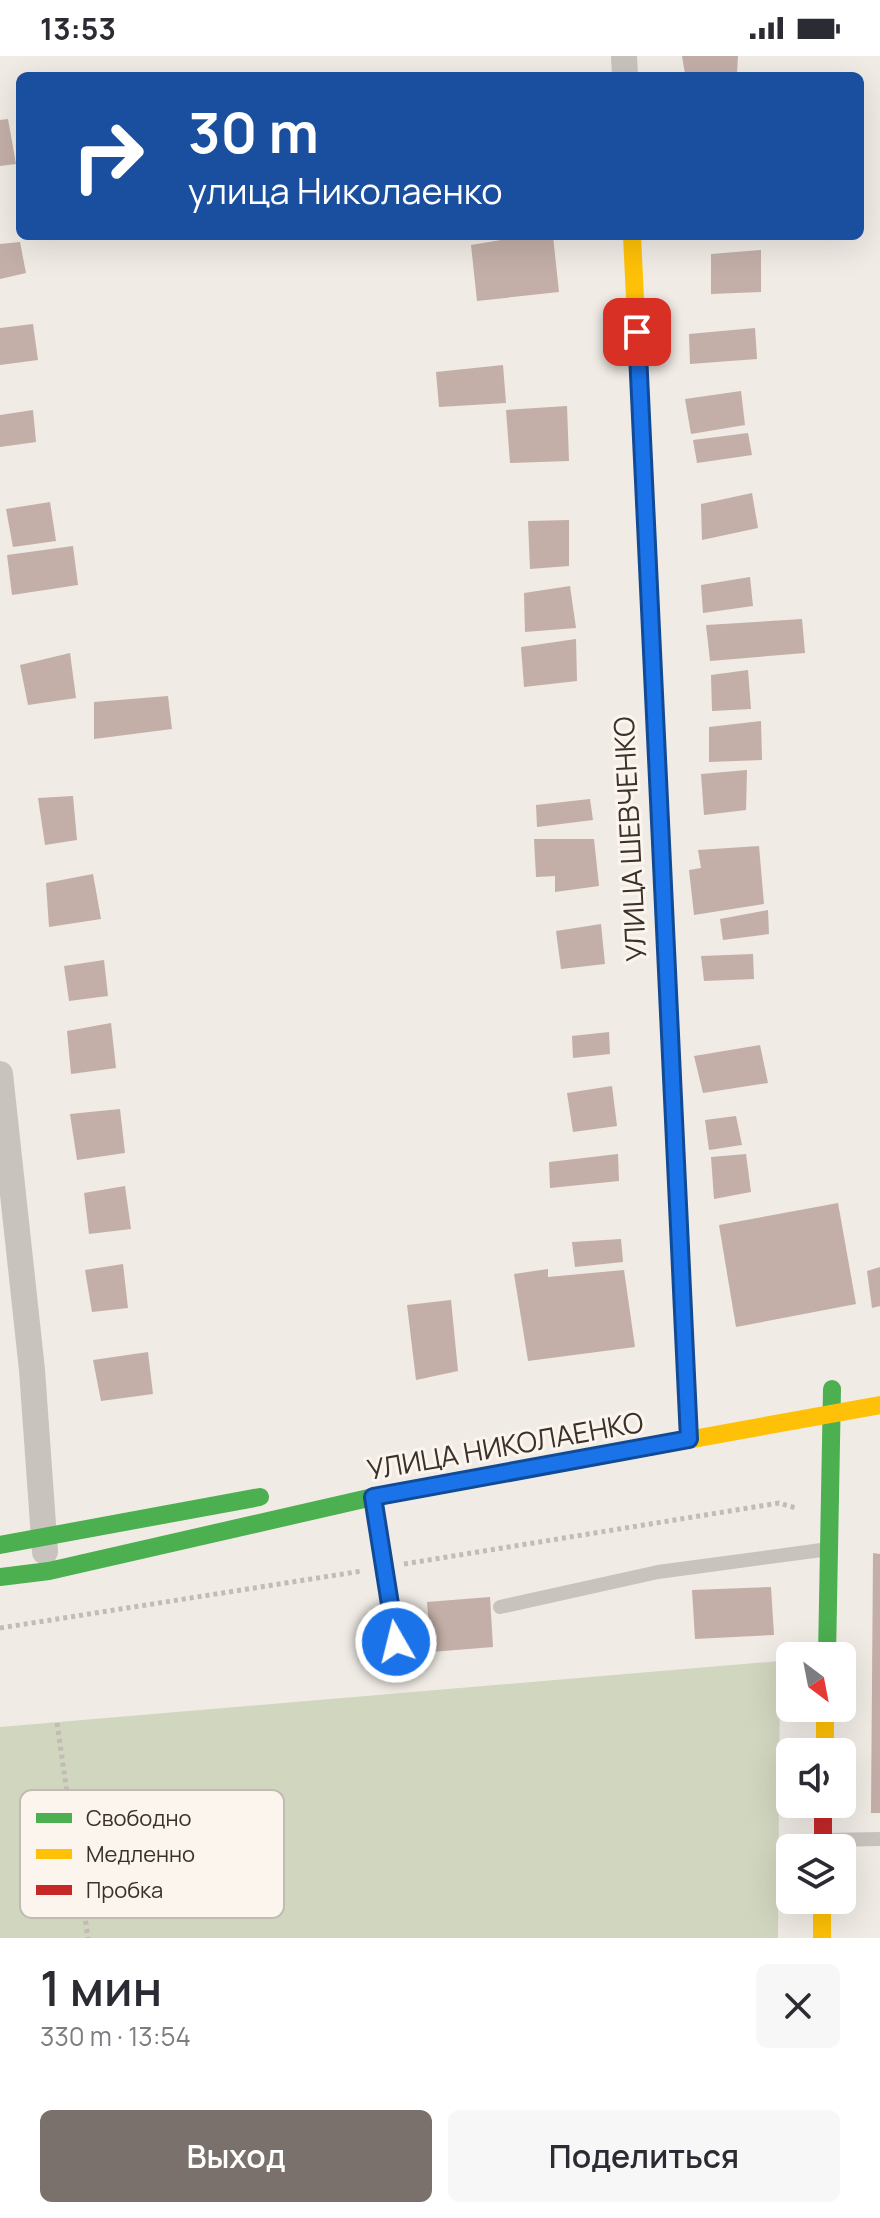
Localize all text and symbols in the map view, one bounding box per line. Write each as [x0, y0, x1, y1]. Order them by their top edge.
text: 13:53 [40, 8, 116, 49]
text: 30 m [188, 93, 319, 170]
icon: right [56, 104, 160, 208]
text: улица Николаенко [188, 166, 503, 215]
pin [603, 298, 671, 366]
icon: arrive [615, 310, 659, 354]
street label: УЛИЦА ШЕВЧЕНКО [604, 716, 654, 962]
street label: УЛИЦА НИКОЛАЕНКО [364, 1402, 646, 1488]
position arrow [354, 1600, 438, 1684]
north arrow [776, 1642, 856, 1722]
map controls [776, 1642, 856, 1914]
button: sound [776, 1738, 856, 1818]
legend [20, 1790, 284, 1918]
text: Свободно [86, 1803, 192, 1833]
button: layers [776, 1834, 856, 1914]
text: Медленно [86, 1839, 195, 1869]
text: Пробка [86, 1875, 163, 1905]
text: 1 мин [40, 1955, 162, 2020]
button: close [756, 1964, 840, 2048]
text: 330 m · 13:54 [40, 2018, 191, 2054]
button: Выход [40, 2110, 432, 2202]
button: Поделиться [448, 2110, 840, 2202]

